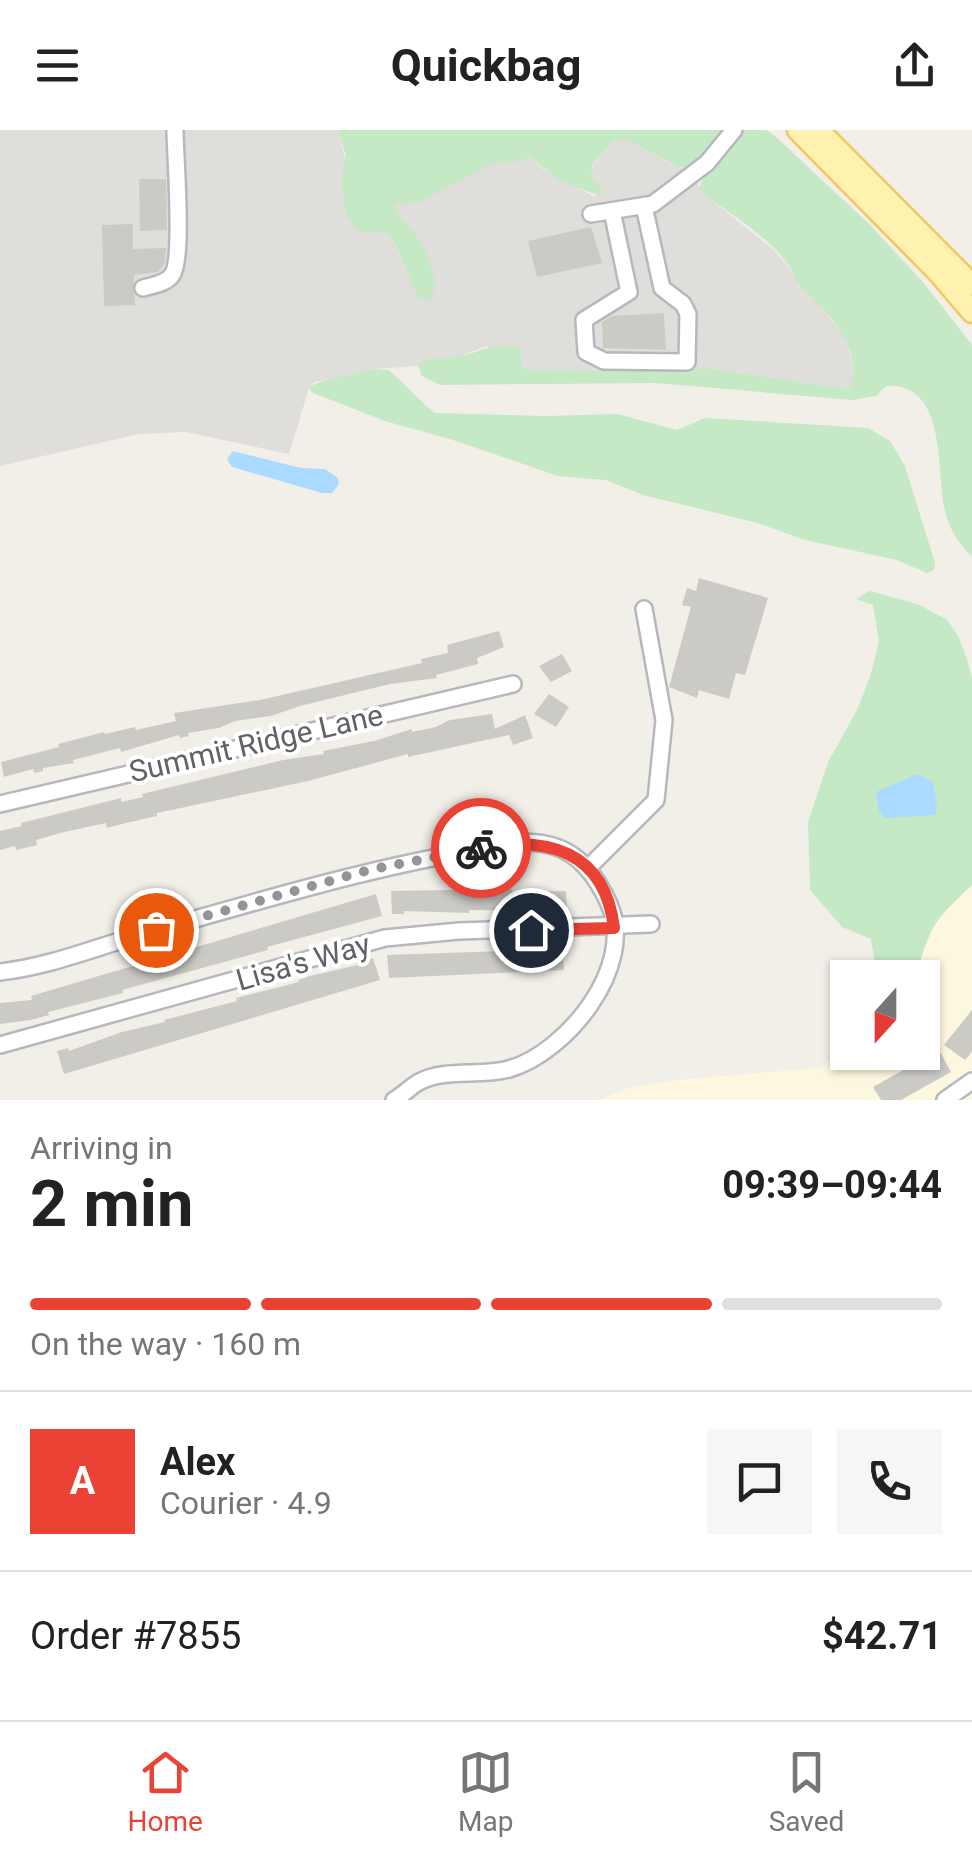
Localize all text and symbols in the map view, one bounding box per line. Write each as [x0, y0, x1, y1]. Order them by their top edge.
icon: menu [30, 38, 85, 93]
icon: share [887, 38, 942, 93]
text: Quickbag [391, 39, 581, 92]
street label: Summit Ridge Lane [126, 697, 386, 789]
courier [431, 798, 531, 898]
icon: bike [454, 821, 509, 876]
pin [114, 888, 199, 973]
pin [489, 888, 574, 973]
icon: bag [129, 903, 184, 958]
icon: home [504, 903, 559, 958]
street label: Lisa's Way [232, 926, 374, 998]
north arrow [830, 960, 940, 1070]
map controls [830, 960, 940, 1070]
text: Arriving in [30, 1129, 173, 1167]
text: 09:39–09:44 [722, 1163, 942, 1207]
text: 2 min [30, 1166, 193, 1242]
text: On the way · 160 m [30, 1325, 301, 1363]
button: chat [707, 1429, 812, 1534]
button: phone [837, 1429, 942, 1534]
text: Alex [160, 1440, 235, 1484]
text: A [70, 1459, 95, 1503]
text: Courier · 4.9 [160, 1484, 332, 1522]
text: Order #7855 [30, 1614, 241, 1658]
text: $42.71 [822, 1614, 942, 1658]
tab: Home [128, 1745, 203, 1838]
tab: Map [458, 1745, 514, 1838]
tab: Saved [769, 1745, 844, 1838]

